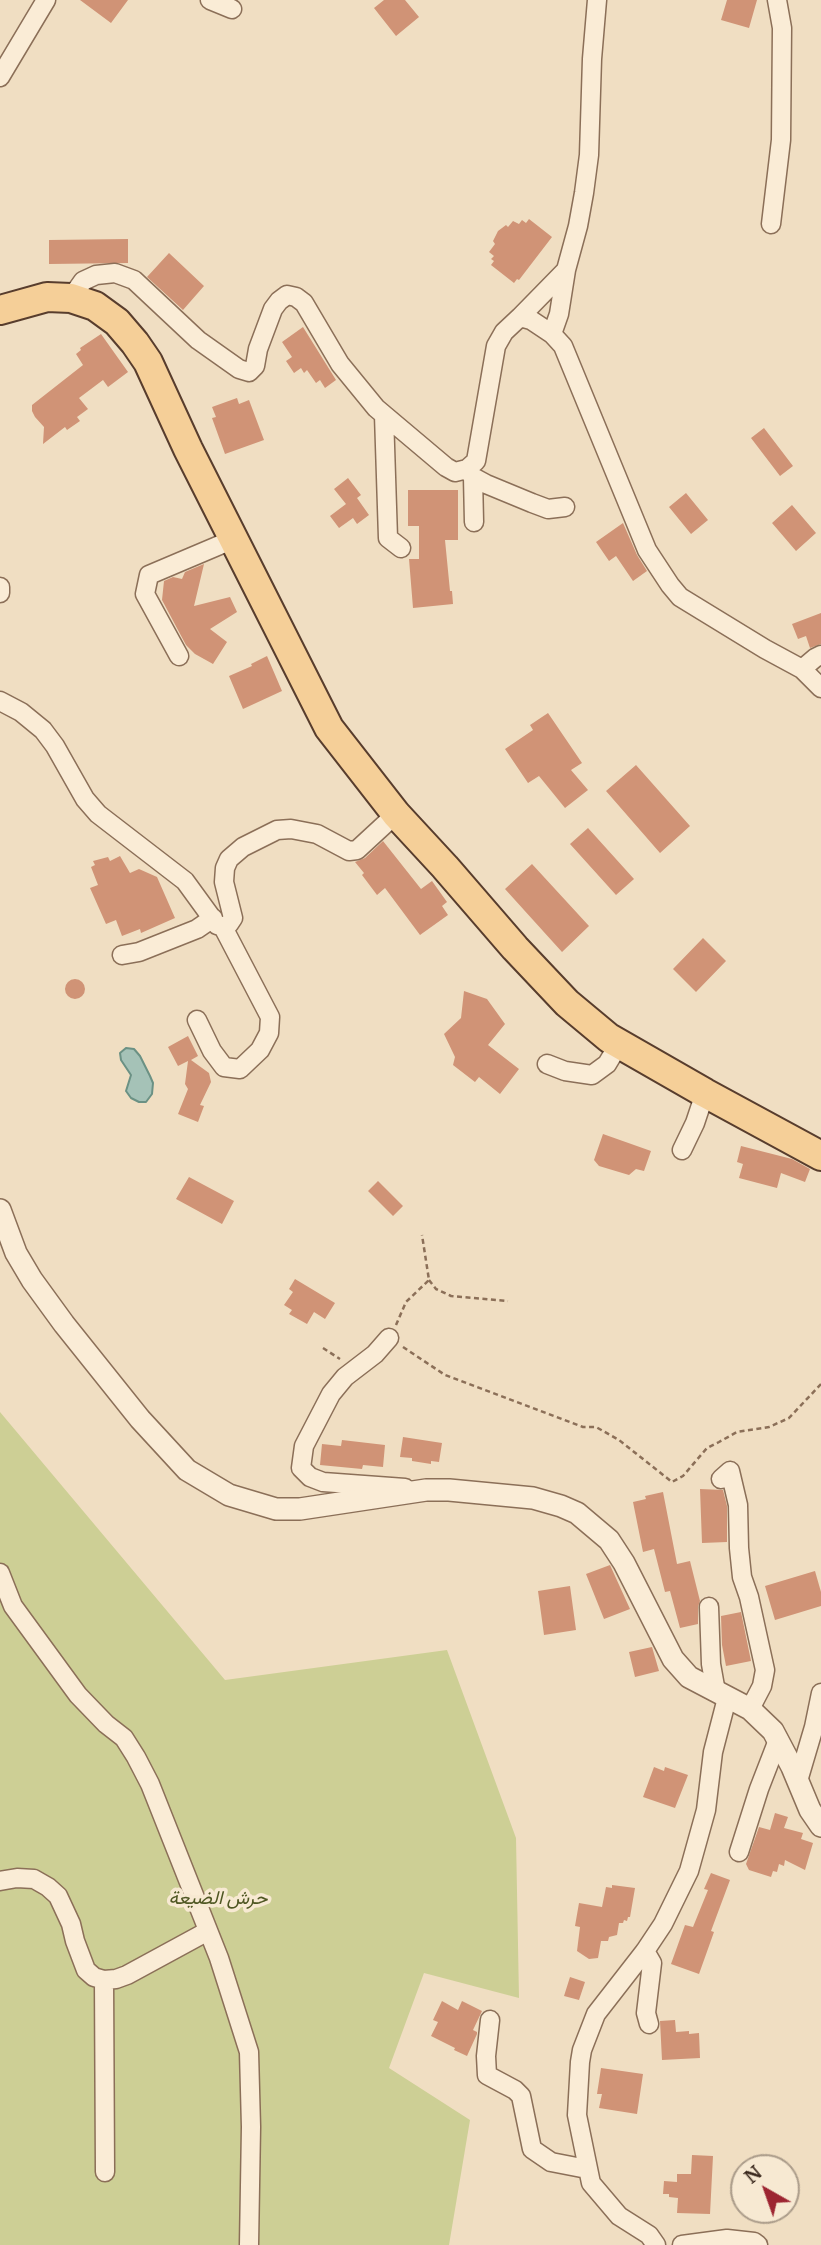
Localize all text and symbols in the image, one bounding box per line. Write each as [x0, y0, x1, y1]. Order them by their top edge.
park label: حرش الضيعة [168, 1888, 268, 1910]
north arrow [730, 2154, 800, 2224]
text: N [739, 2160, 766, 2188]

